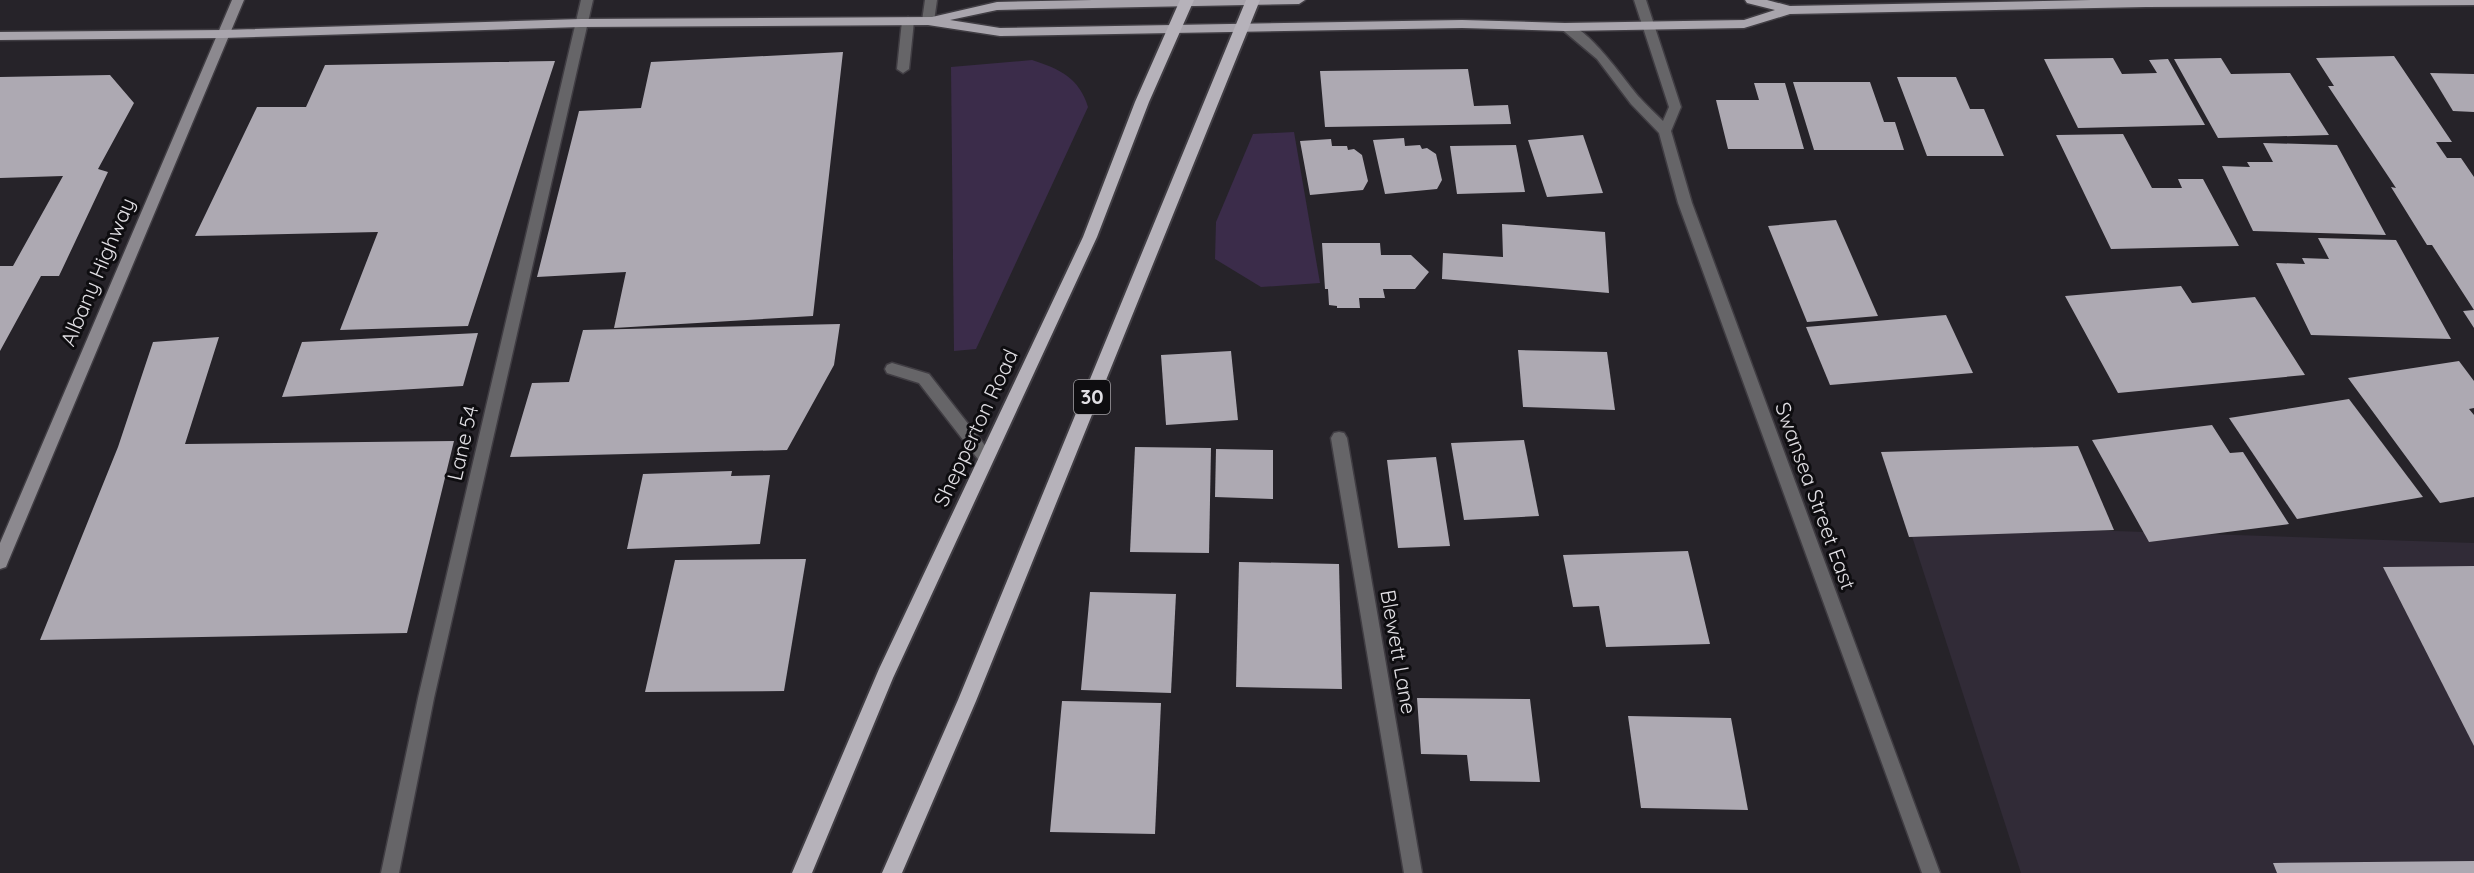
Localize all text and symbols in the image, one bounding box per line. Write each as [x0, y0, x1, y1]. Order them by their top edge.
street label: Albany Highway [54, 193, 140, 350]
street label: Shepperton Road [927, 345, 1023, 510]
road number: 30 [1074, 380, 1110, 414]
street label: Swansea Street East [1770, 398, 1862, 593]
street label: Lane 54 [441, 403, 483, 483]
street label: Blewett Lane [1375, 588, 1423, 716]

